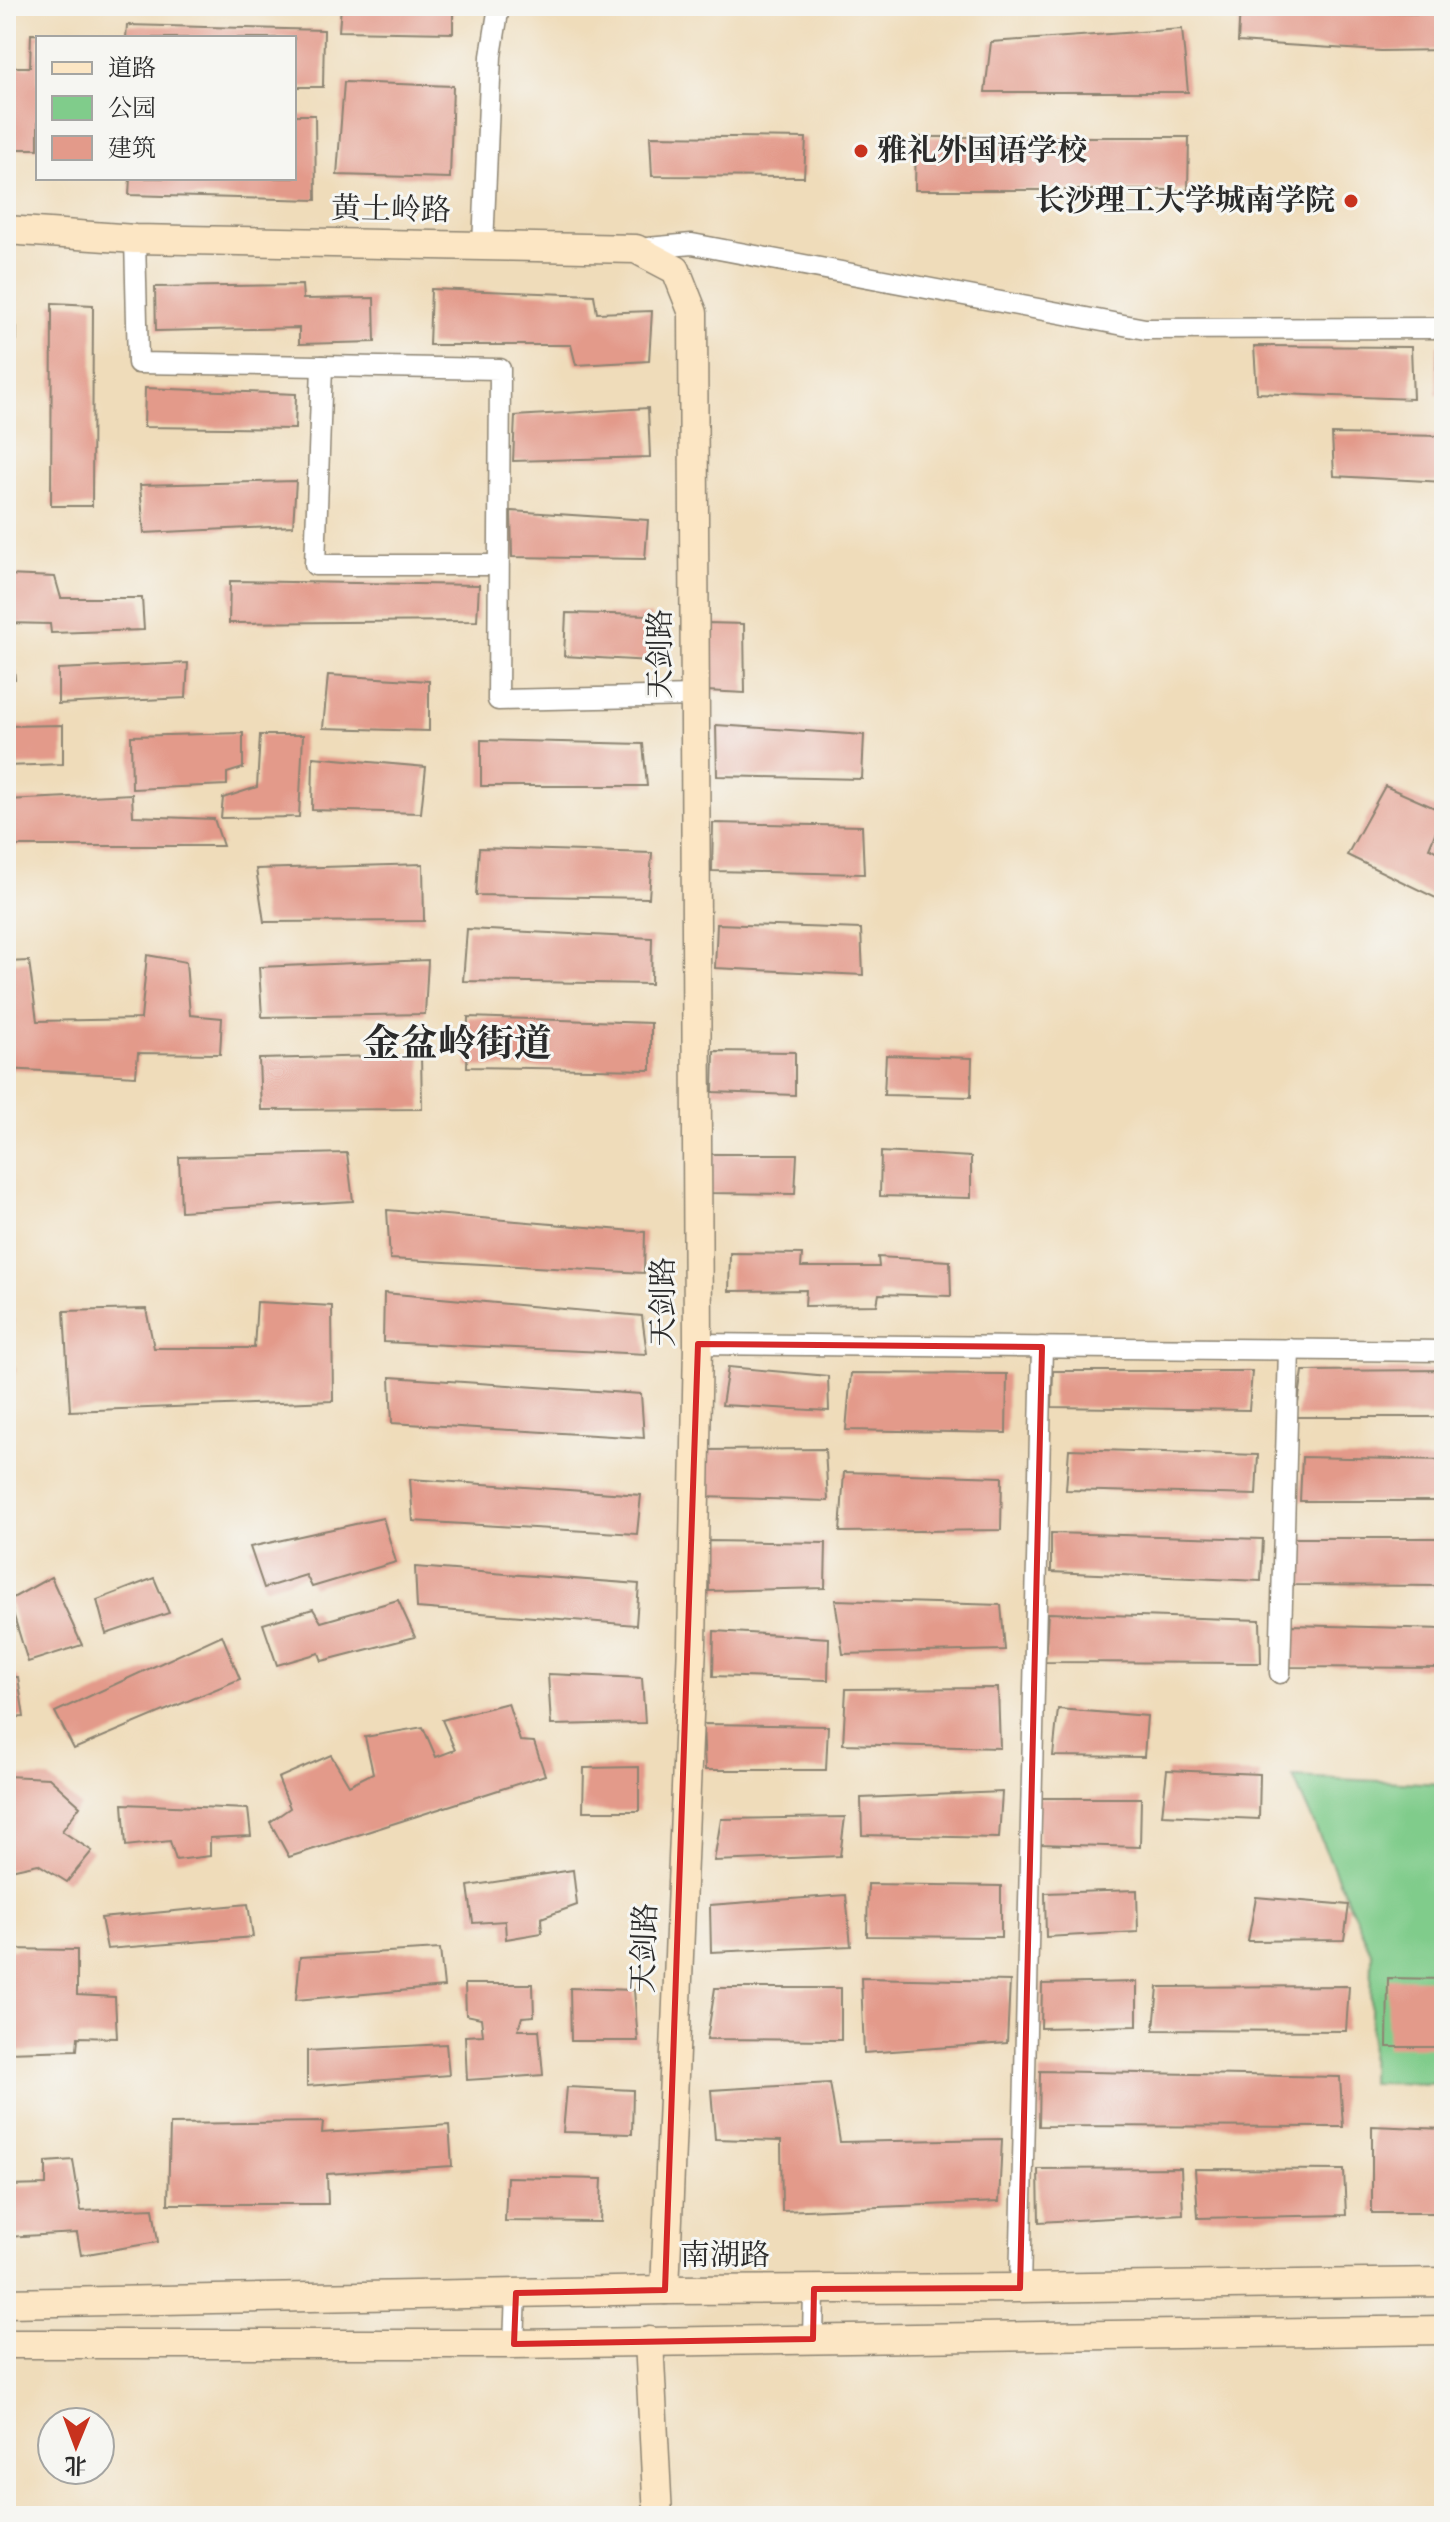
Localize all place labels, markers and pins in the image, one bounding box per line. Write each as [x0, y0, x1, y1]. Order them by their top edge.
place label: 雅礼外国语学校 [877, 132, 1087, 170]
marker: 雅礼外国语学校 [852, 142, 870, 160]
place label: 长沙理工大学城南学院 [1035, 182, 1335, 220]
marker: 长沙理工大学城南学院 [1342, 192, 1360, 210]

